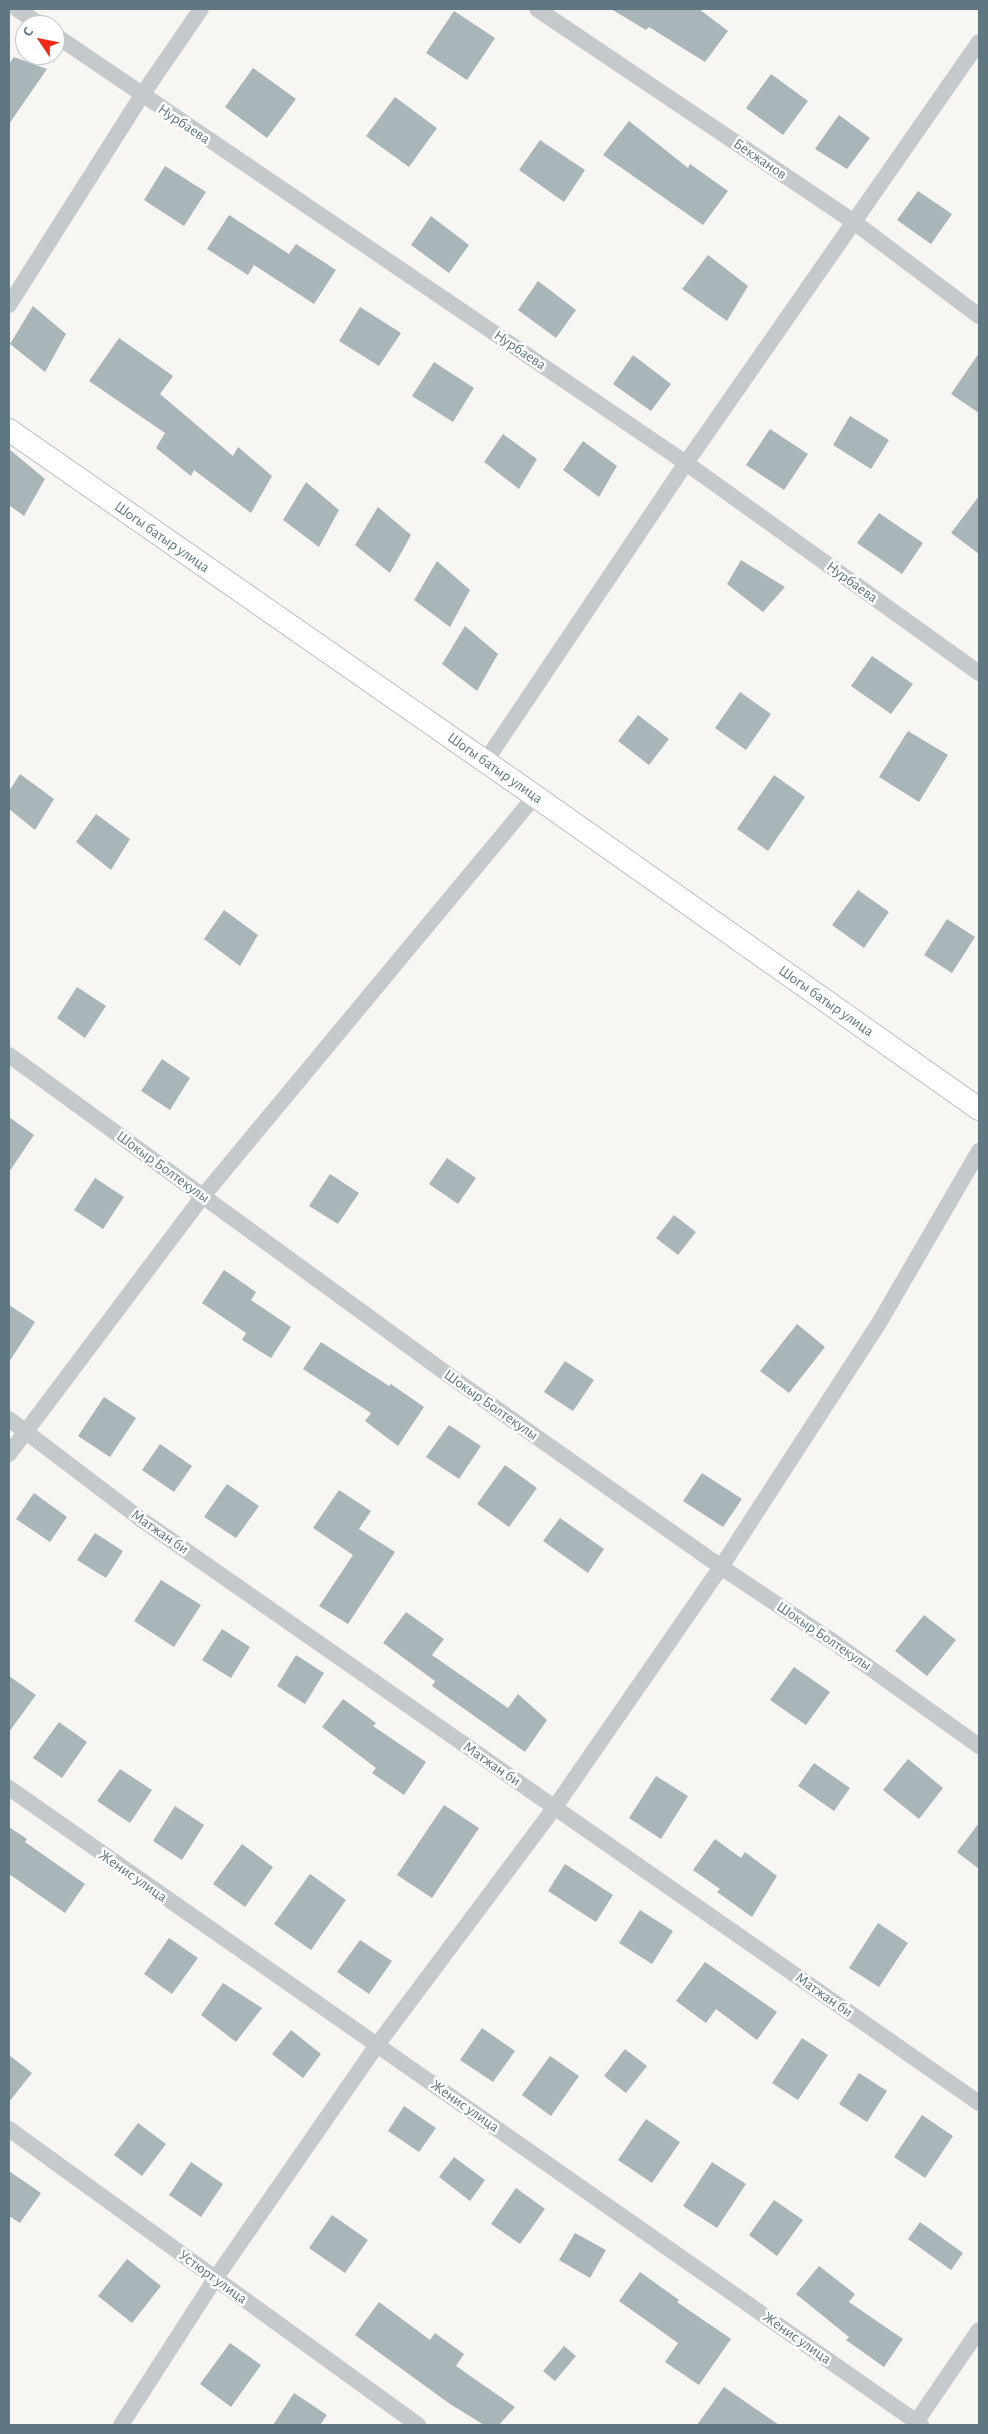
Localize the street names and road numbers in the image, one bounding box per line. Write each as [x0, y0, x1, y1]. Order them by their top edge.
street label: Нурбаева [154, 100, 214, 148]
street label: Бекжанов [730, 135, 790, 183]
street label: Нурбаева [490, 326, 550, 374]
street label: Шогы батыр улица [111, 497, 213, 577]
street label: Нурбаева [823, 557, 881, 607]
street label: Шогы батыр улица [444, 728, 546, 808]
street label: Шогы батыр улица [775, 961, 877, 1041]
street label: Шокыр Болтекулы [113, 1127, 213, 1207]
street label: Шокыр Болтекулы [440, 1366, 542, 1444]
street label: Матжан би [128, 1506, 192, 1558]
street label: Шокыр Болтекулы [773, 1598, 875, 1674]
street label: Матжан би [460, 1738, 524, 1790]
street label: Женис улица [95, 1846, 171, 1906]
street label: Матжан би [792, 1969, 856, 2021]
street label: Женис улица [427, 2076, 503, 2136]
street label: Устюрт улица [175, 2246, 251, 2308]
street label: Женис улица [759, 2308, 835, 2368]

